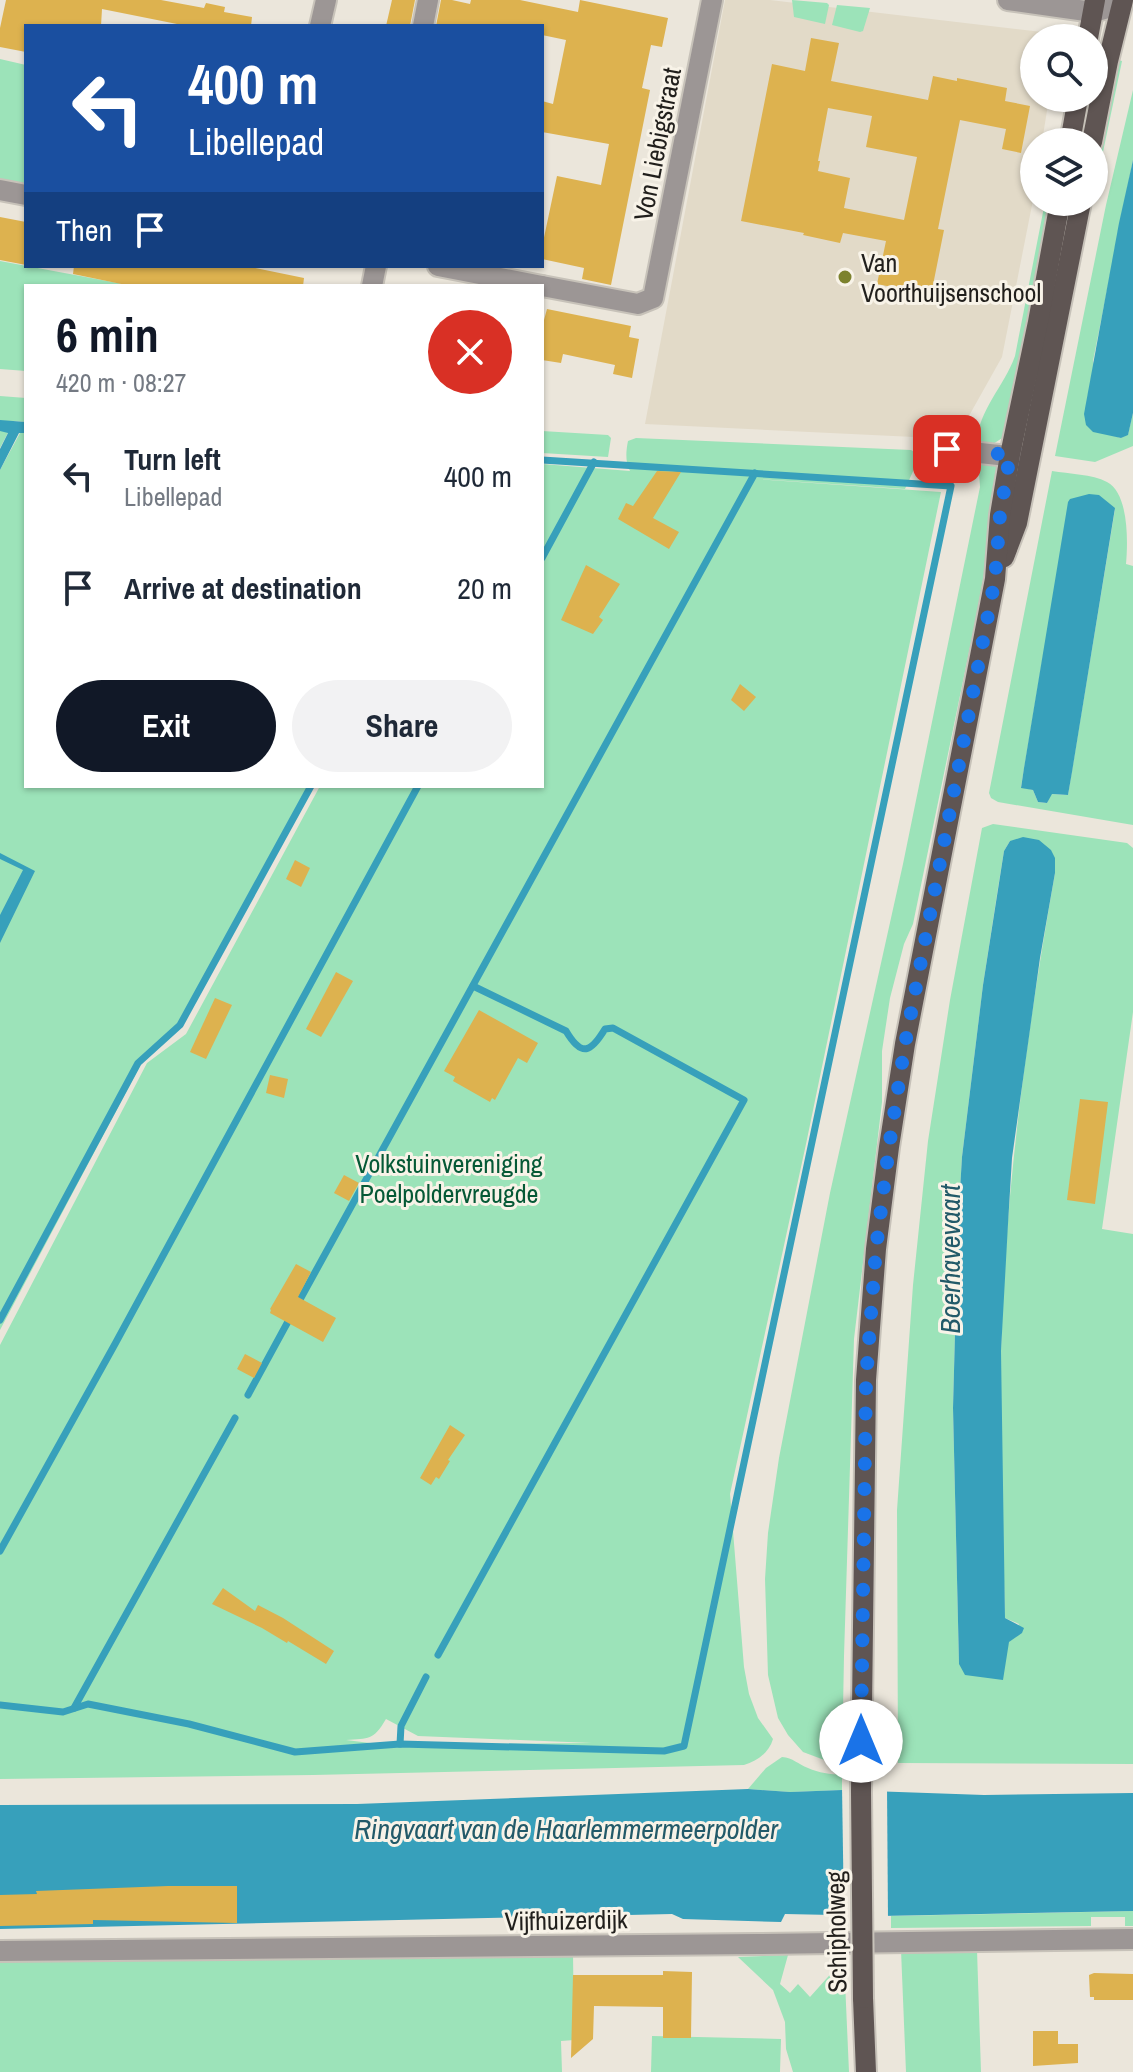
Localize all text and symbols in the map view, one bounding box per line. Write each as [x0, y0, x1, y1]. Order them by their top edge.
map controls [1020, 24, 1108, 216]
button: search [1020, 24, 1108, 112]
text: 400 m [188, 46, 318, 121]
icon: left [56, 56, 160, 160]
street label: Von Liebigstraat [625, 64, 689, 224]
text: Libellepad [188, 118, 324, 166]
button: layers [1020, 128, 1108, 216]
icon: arrive [128, 208, 172, 252]
text: Then [56, 210, 112, 250]
place label: Van Voorthuijsenschool [861, 245, 1041, 310]
marker: Van Voorthuijsenschool [836, 268, 854, 286]
text: 6 min [56, 302, 159, 367]
button: close [428, 310, 512, 394]
text: 420 m · 08:27 [56, 365, 186, 400]
pin [913, 415, 981, 483]
icon: arrive [925, 427, 969, 471]
text: Turn left [124, 439, 221, 479]
icon: left [56, 454, 100, 498]
text: 400 m [444, 456, 512, 496]
text: Libellepad [124, 479, 222, 514]
icon: arrive [56, 566, 100, 610]
text: Arrive at destination [124, 568, 362, 608]
text: 20 m [457, 568, 512, 608]
button: Exit [56, 680, 276, 772]
button: Share [292, 680, 512, 772]
park label: Volkstuinvereniging Poelpoldervreugde [355, 1146, 543, 1211]
water label: Boerhavevaart [931, 1184, 969, 1334]
position arrow [819, 1699, 903, 1783]
water label: Ringvaart van de Haarlemmermeerpolder [354, 1810, 779, 1848]
street label: Schipholweg [817, 1871, 855, 1993]
street label: Vijfhuizerdijk [504, 1901, 628, 1939]

